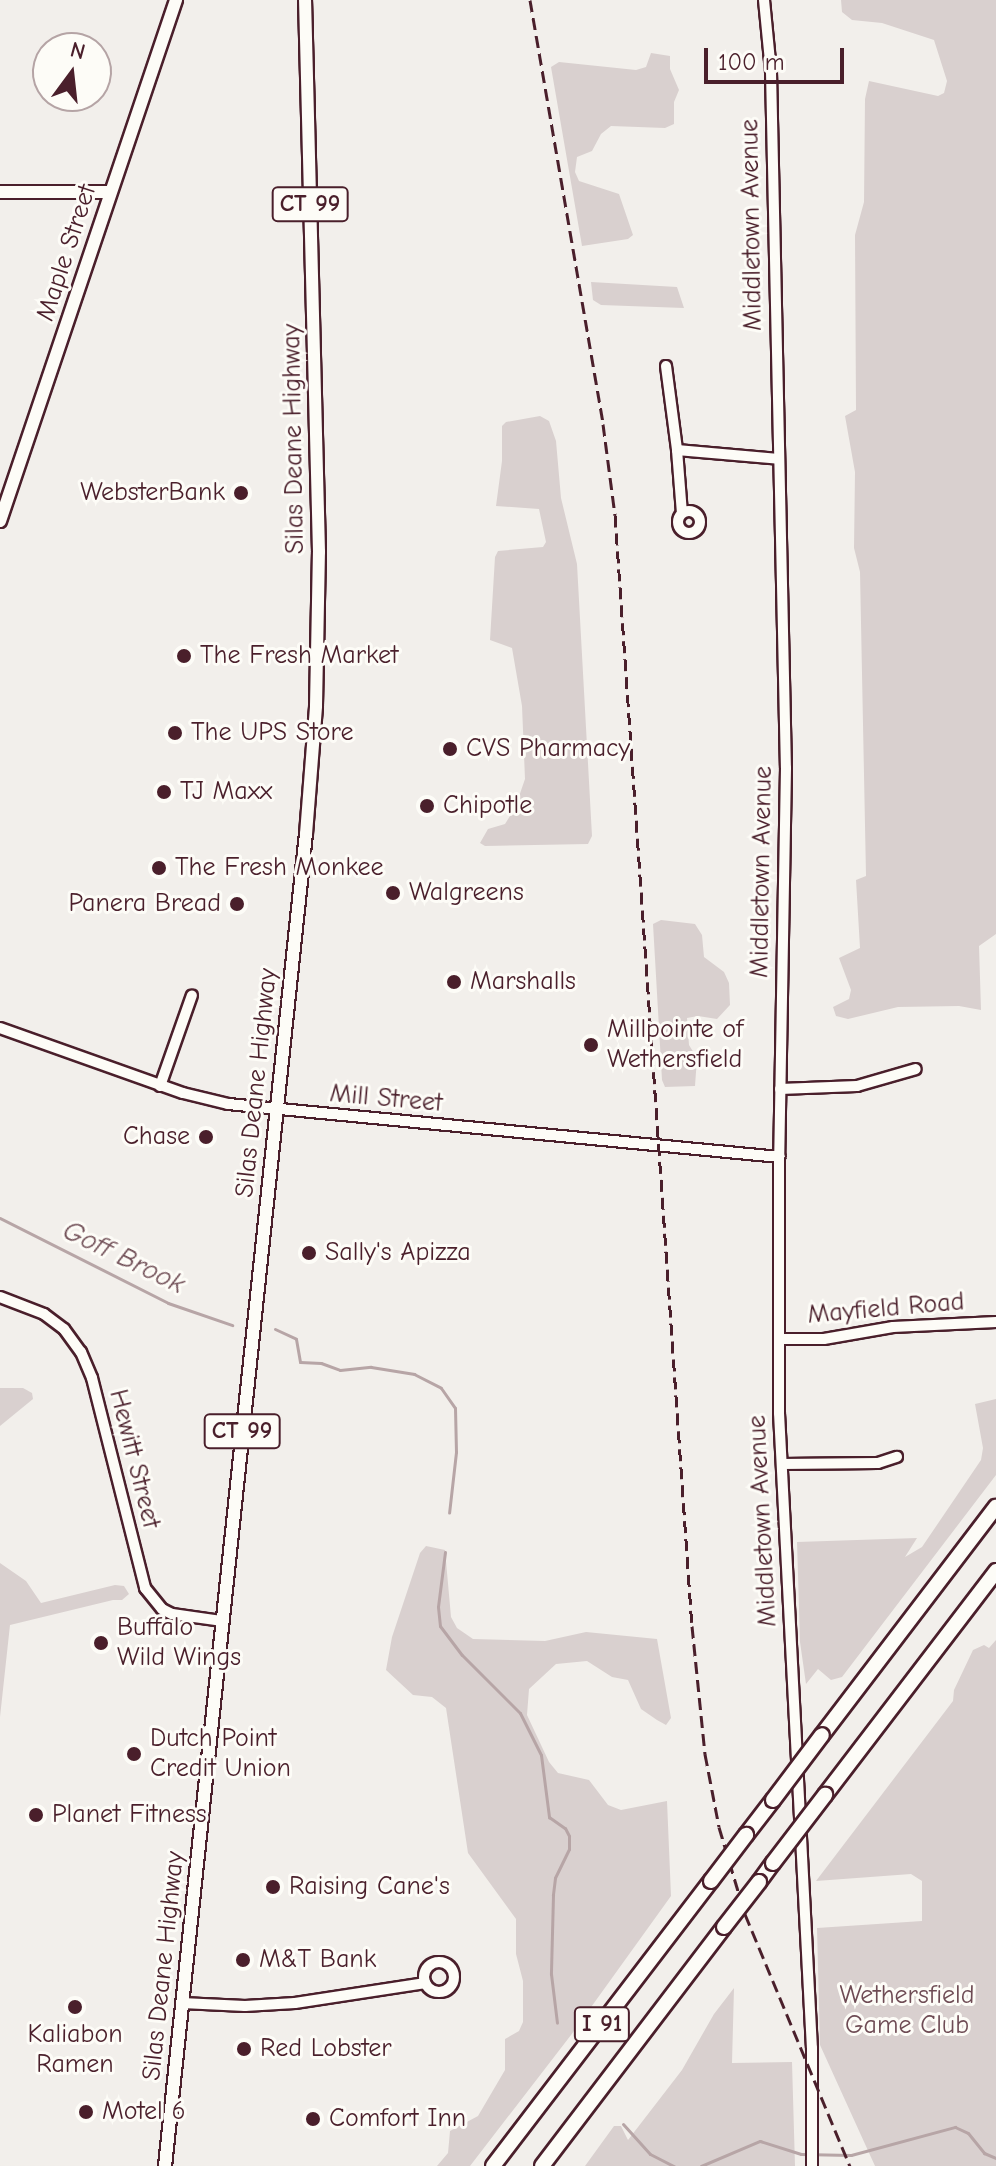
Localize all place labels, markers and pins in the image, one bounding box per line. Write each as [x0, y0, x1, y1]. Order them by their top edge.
place label: WebsterBank [80, 477, 225, 509]
marker: WebsterBank [232, 484, 250, 502]
place label: The Fresh Market [200, 640, 399, 672]
marker: The Fresh Market [175, 647, 193, 665]
place label: The UPS Store [191, 717, 353, 749]
marker: The UPS Store [166, 724, 184, 742]
place label: CVS Pharmacy [466, 733, 630, 765]
marker: CVS Pharmacy [441, 740, 459, 758]
place label: TJ Maxx [180, 776, 272, 808]
marker: TJ Maxx [155, 783, 173, 801]
place label: Chipotle [443, 790, 532, 822]
marker: Chipotle [418, 797, 436, 815]
place label: The Fresh Monkee [175, 852, 384, 884]
marker: The Fresh Monkee [150, 859, 168, 877]
place label: Walgreens [409, 877, 524, 909]
marker: Walgreens [384, 884, 402, 902]
place label: Panera Bread [69, 888, 221, 920]
marker: Panera Bread [228, 895, 246, 913]
place label: Marshalls [470, 966, 576, 998]
marker: Marshalls [445, 973, 463, 991]
place label: Millpointe of Wethersfield [607, 1014, 743, 1076]
marker: Millpointe of Wethersfield [582, 1036, 600, 1054]
place label: Chase [123, 1121, 190, 1153]
marker: Chase [197, 1128, 215, 1146]
place label: Sally's Apizza [325, 1237, 471, 1269]
marker: Sally's Apizza [300, 1244, 318, 1262]
place label: Buffalo Wild Wings [117, 1612, 241, 1674]
marker: Buffalo Wild Wings [92, 1634, 110, 1652]
place label: Dutch Point Credit Union [150, 1723, 291, 1784]
marker: Dutch Point Credit Union [125, 1745, 143, 1763]
place label: Planet Fitness [52, 1799, 207, 1831]
marker: Planet Fitness [27, 1806, 45, 1824]
place label: Raising Cane's [289, 1871, 450, 1903]
marker: Raising Cane's [264, 1878, 282, 1896]
place label: M&T Bank [259, 1944, 376, 1976]
marker: M&T Bank [234, 1951, 252, 1969]
marker: Kaliabon Ramen [66, 1998, 84, 2016]
place label: Kaliabon Ramen [27, 2019, 123, 2080]
place label: Red Lobster [260, 2033, 392, 2065]
marker: Red Lobster [235, 2040, 253, 2058]
place label: Motel 6 [102, 2096, 185, 2128]
marker: Motel 6 [77, 2103, 95, 2121]
place label: Comfort Inn [329, 2103, 466, 2135]
marker: Comfort Inn [304, 2110, 322, 2128]

